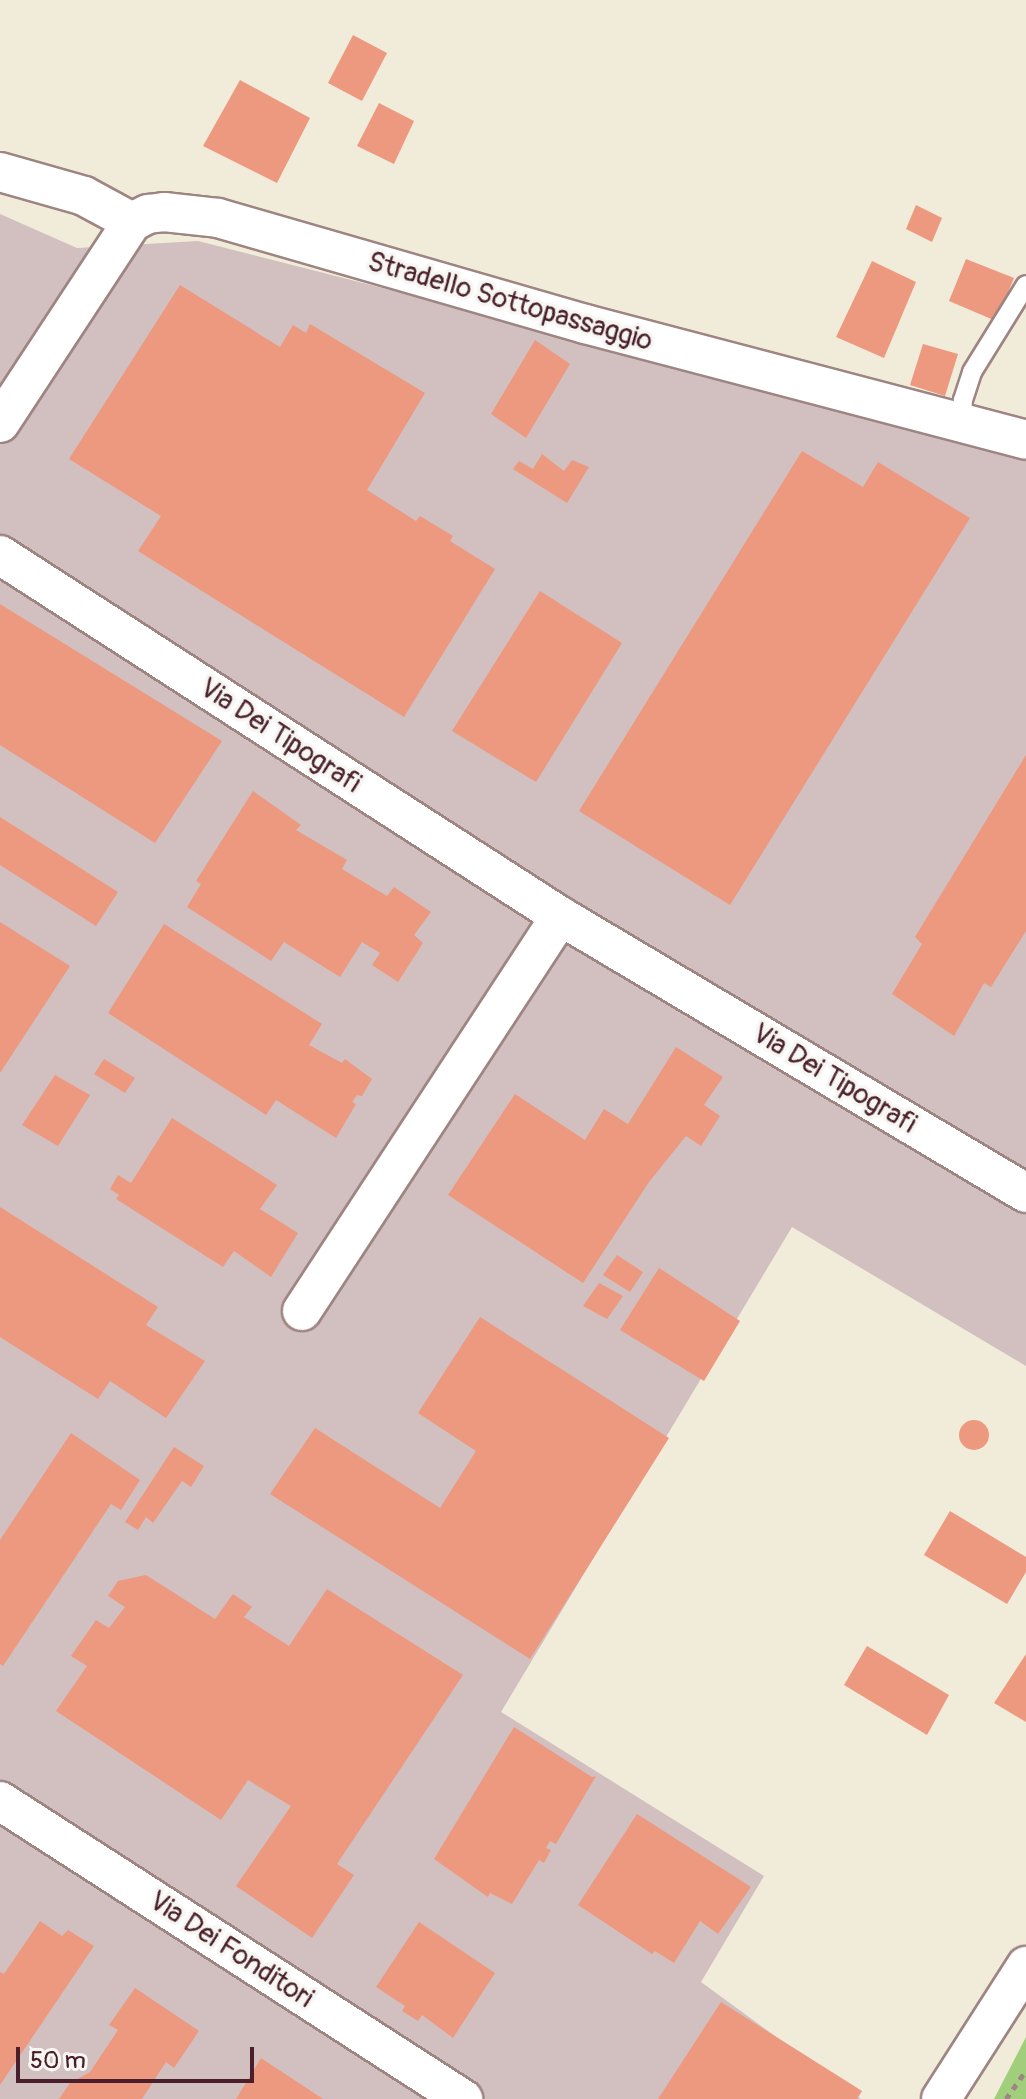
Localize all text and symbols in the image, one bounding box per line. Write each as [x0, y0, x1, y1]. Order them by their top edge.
street label: Stradello Sottopassaggio [364, 245, 656, 359]
street label: Via Dei Tipografi [193, 671, 367, 801]
street label: Via Dei Tipografi [746, 1017, 922, 1141]
street label: Via Dei Fonditori [142, 1884, 320, 2016]
scale bar [20, 2031, 258, 2081]
text: 50 m [30, 2046, 86, 2075]

